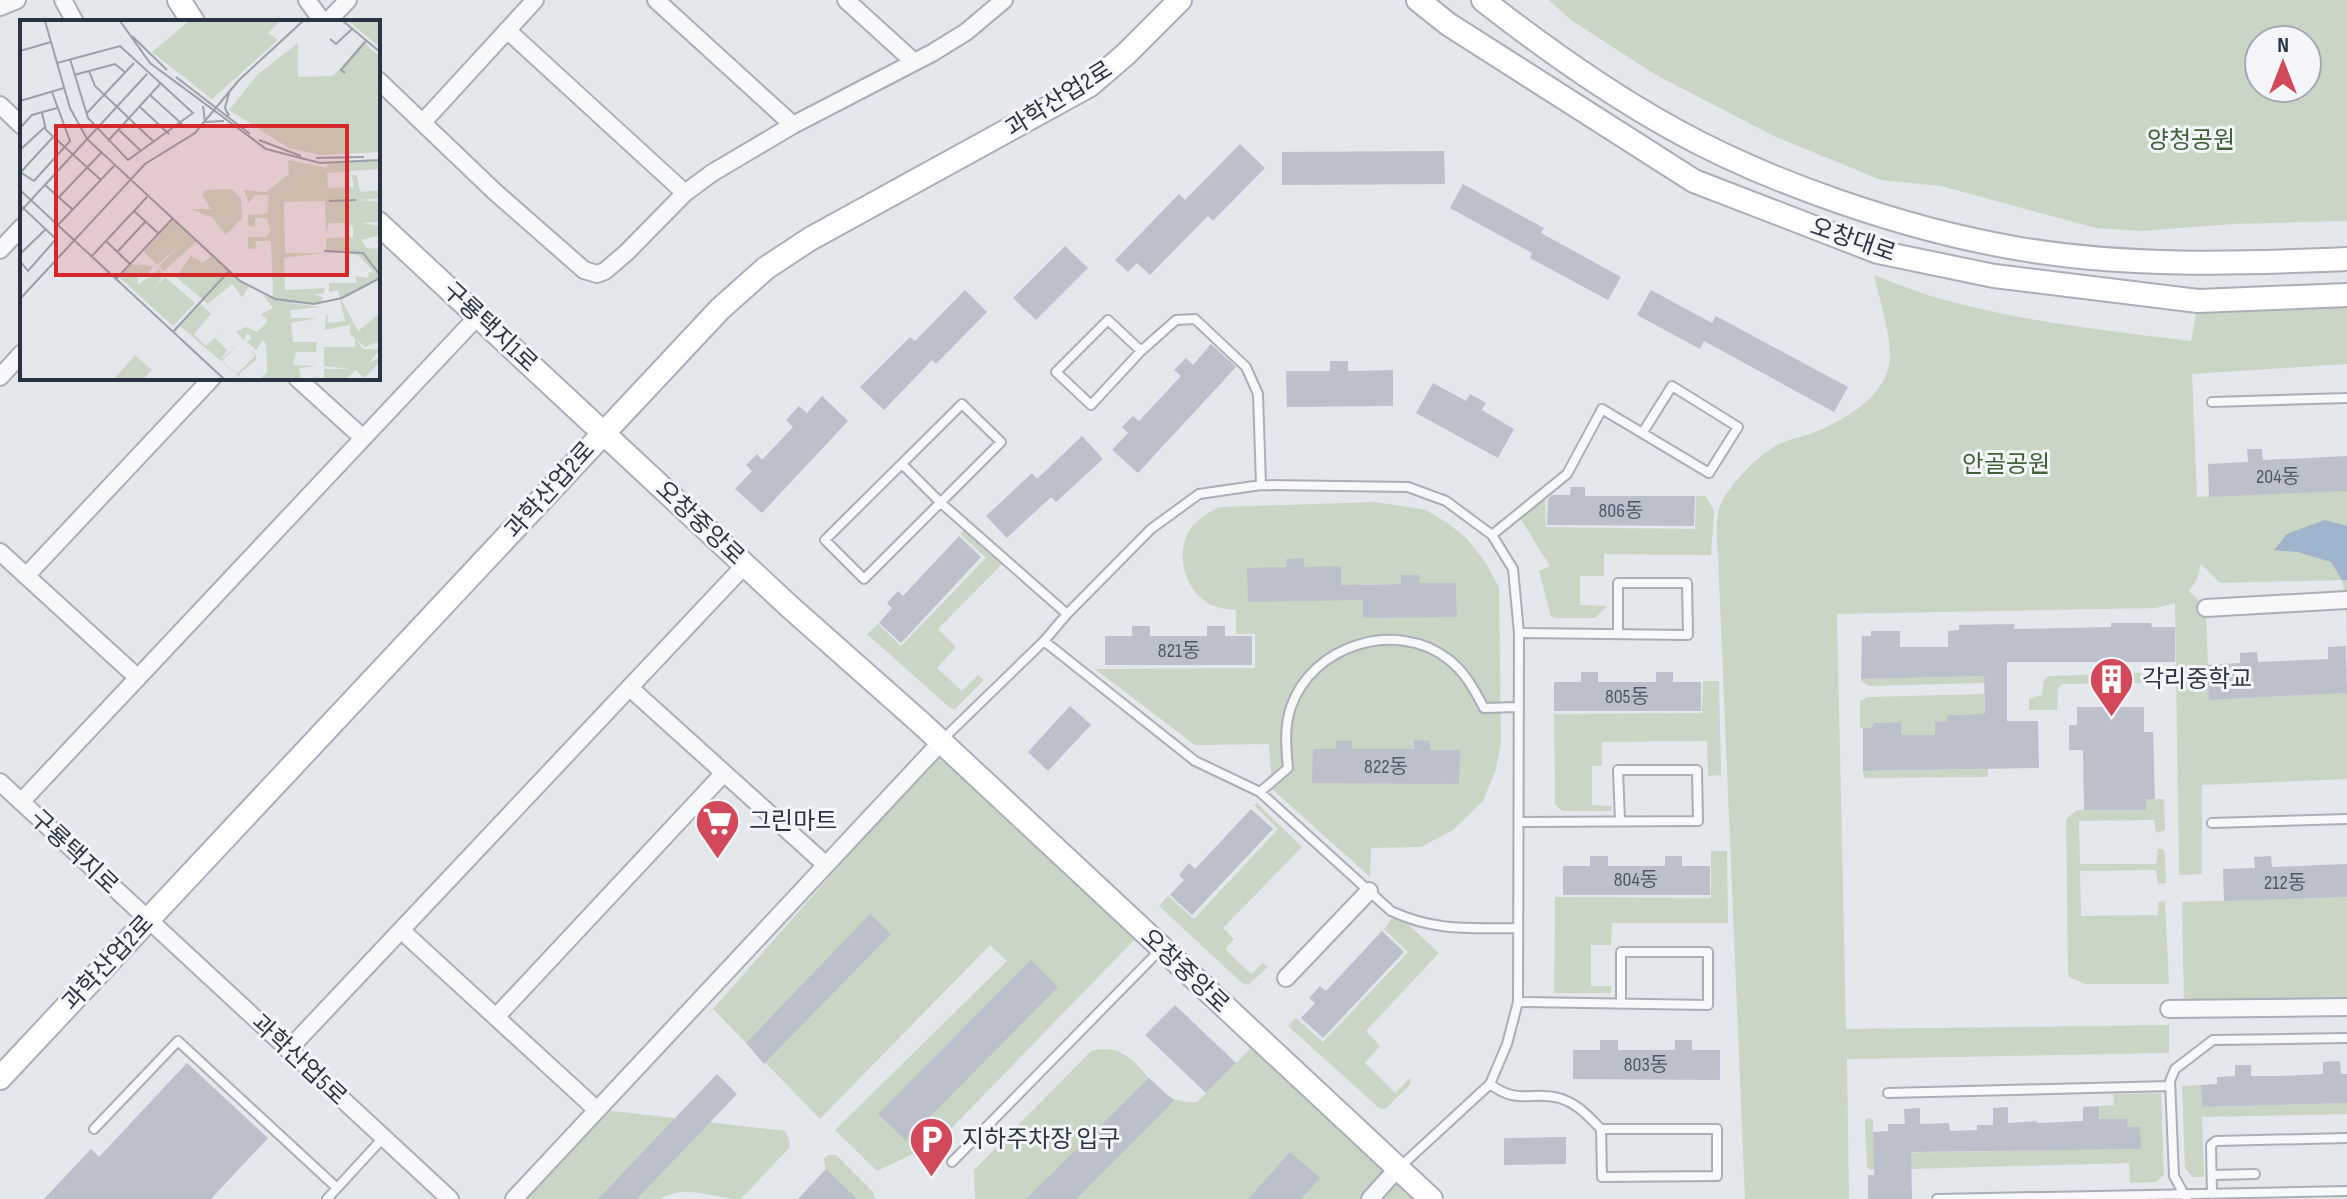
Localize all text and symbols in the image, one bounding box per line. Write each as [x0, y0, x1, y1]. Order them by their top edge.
inset map [20, 20, 380, 380]
north arrow [2243, 24, 2323, 104]
text: N [2277, 32, 2289, 59]
street label: 과학산업2로 [1000, 55, 1118, 143]
park label: 양청공원 [2147, 126, 2235, 155]
street label: 오창대로 [1807, 212, 1899, 268]
street label: 구룡택지1로 [437, 276, 543, 378]
street label: 과학산업2로 [499, 436, 601, 544]
park label: 안골공원 [1962, 450, 2050, 479]
house number: 204동 [2256, 465, 2300, 489]
street label: 오창중앙로 [650, 475, 750, 571]
house number: 806동 [1599, 499, 1643, 523]
house number: 821동 [1158, 639, 1200, 663]
building icon: 각리중학교 [2087, 655, 2135, 718]
place label: 각리중학교 [2142, 665, 2252, 694]
house number: 805동 [1605, 685, 1649, 709]
house number: 822동 [1364, 755, 1408, 779]
supermarket icon: 그린마트 [694, 797, 742, 860]
street label: 구룡택지로 [24, 804, 124, 900]
place label: 그린마트 [749, 807, 837, 836]
house number: 804동 [1614, 868, 1658, 892]
house number: 212동 [2264, 871, 2306, 895]
street label: 과학산업2로 [56, 909, 160, 1017]
street label: 오창중앙로 [1135, 923, 1235, 1019]
street label: 과학산업5로 [245, 1008, 353, 1112]
house number: 803동 [1624, 1053, 1668, 1077]
parking icon: 지하주차장 입구 [907, 1115, 955, 1178]
place label: 지하주차장 입구 [962, 1125, 1120, 1154]

